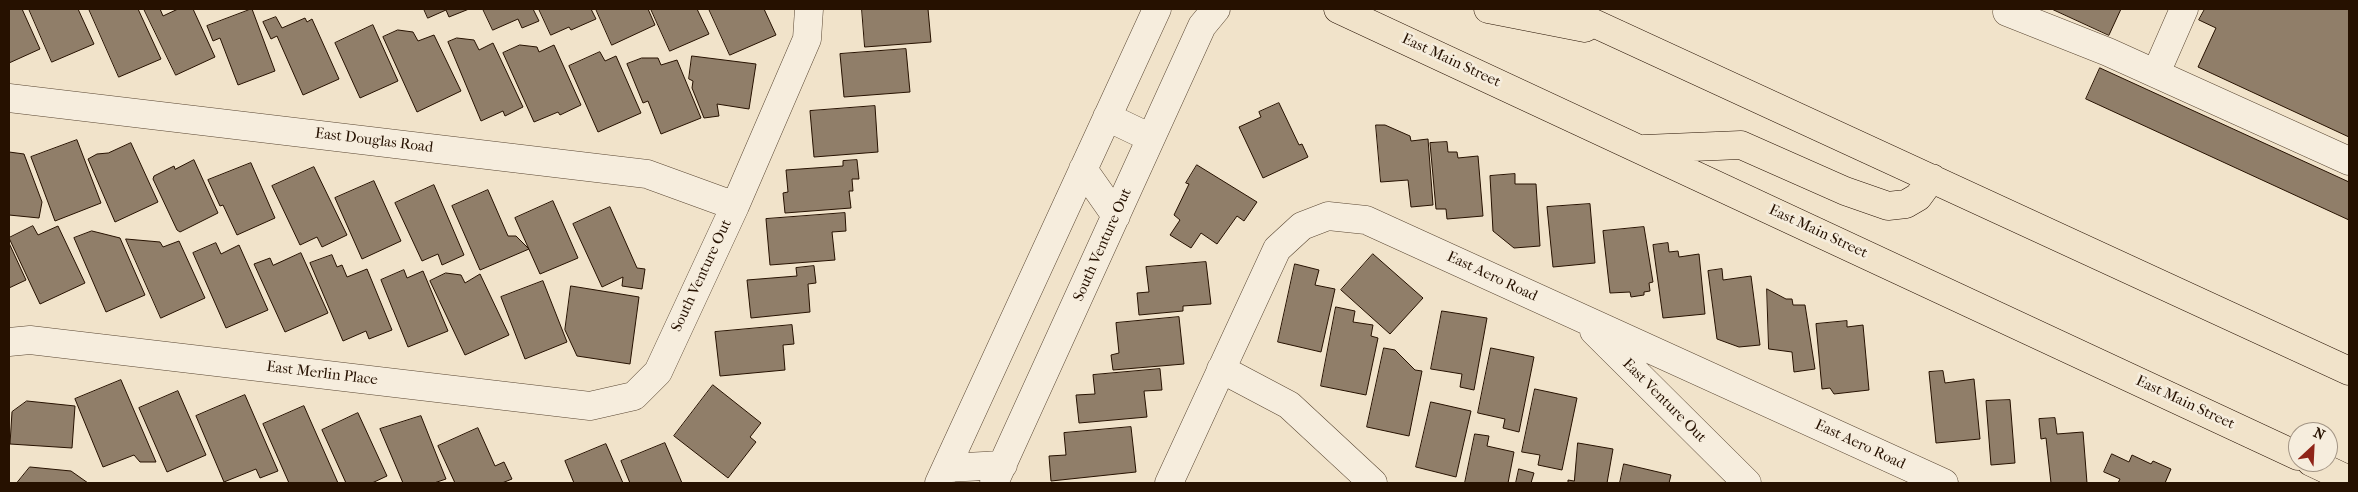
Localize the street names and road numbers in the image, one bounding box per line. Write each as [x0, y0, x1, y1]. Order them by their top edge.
street label: East Main Street [1399, 30, 1503, 92]
street label: East Douglas Road [314, 125, 434, 157]
street label: South Venture Out [1070, 186, 1136, 304]
street label: East Main Street [1766, 201, 1870, 263]
street label: South Venture Out [668, 217, 736, 335]
street label: East Aero Road [1444, 248, 1540, 306]
street label: East Venture Out [1618, 355, 1710, 447]
street label: East Merlin Place [265, 358, 379, 390]
street label: East Main Street [2133, 372, 2237, 434]
street label: East Aero Road [1812, 416, 1908, 474]

